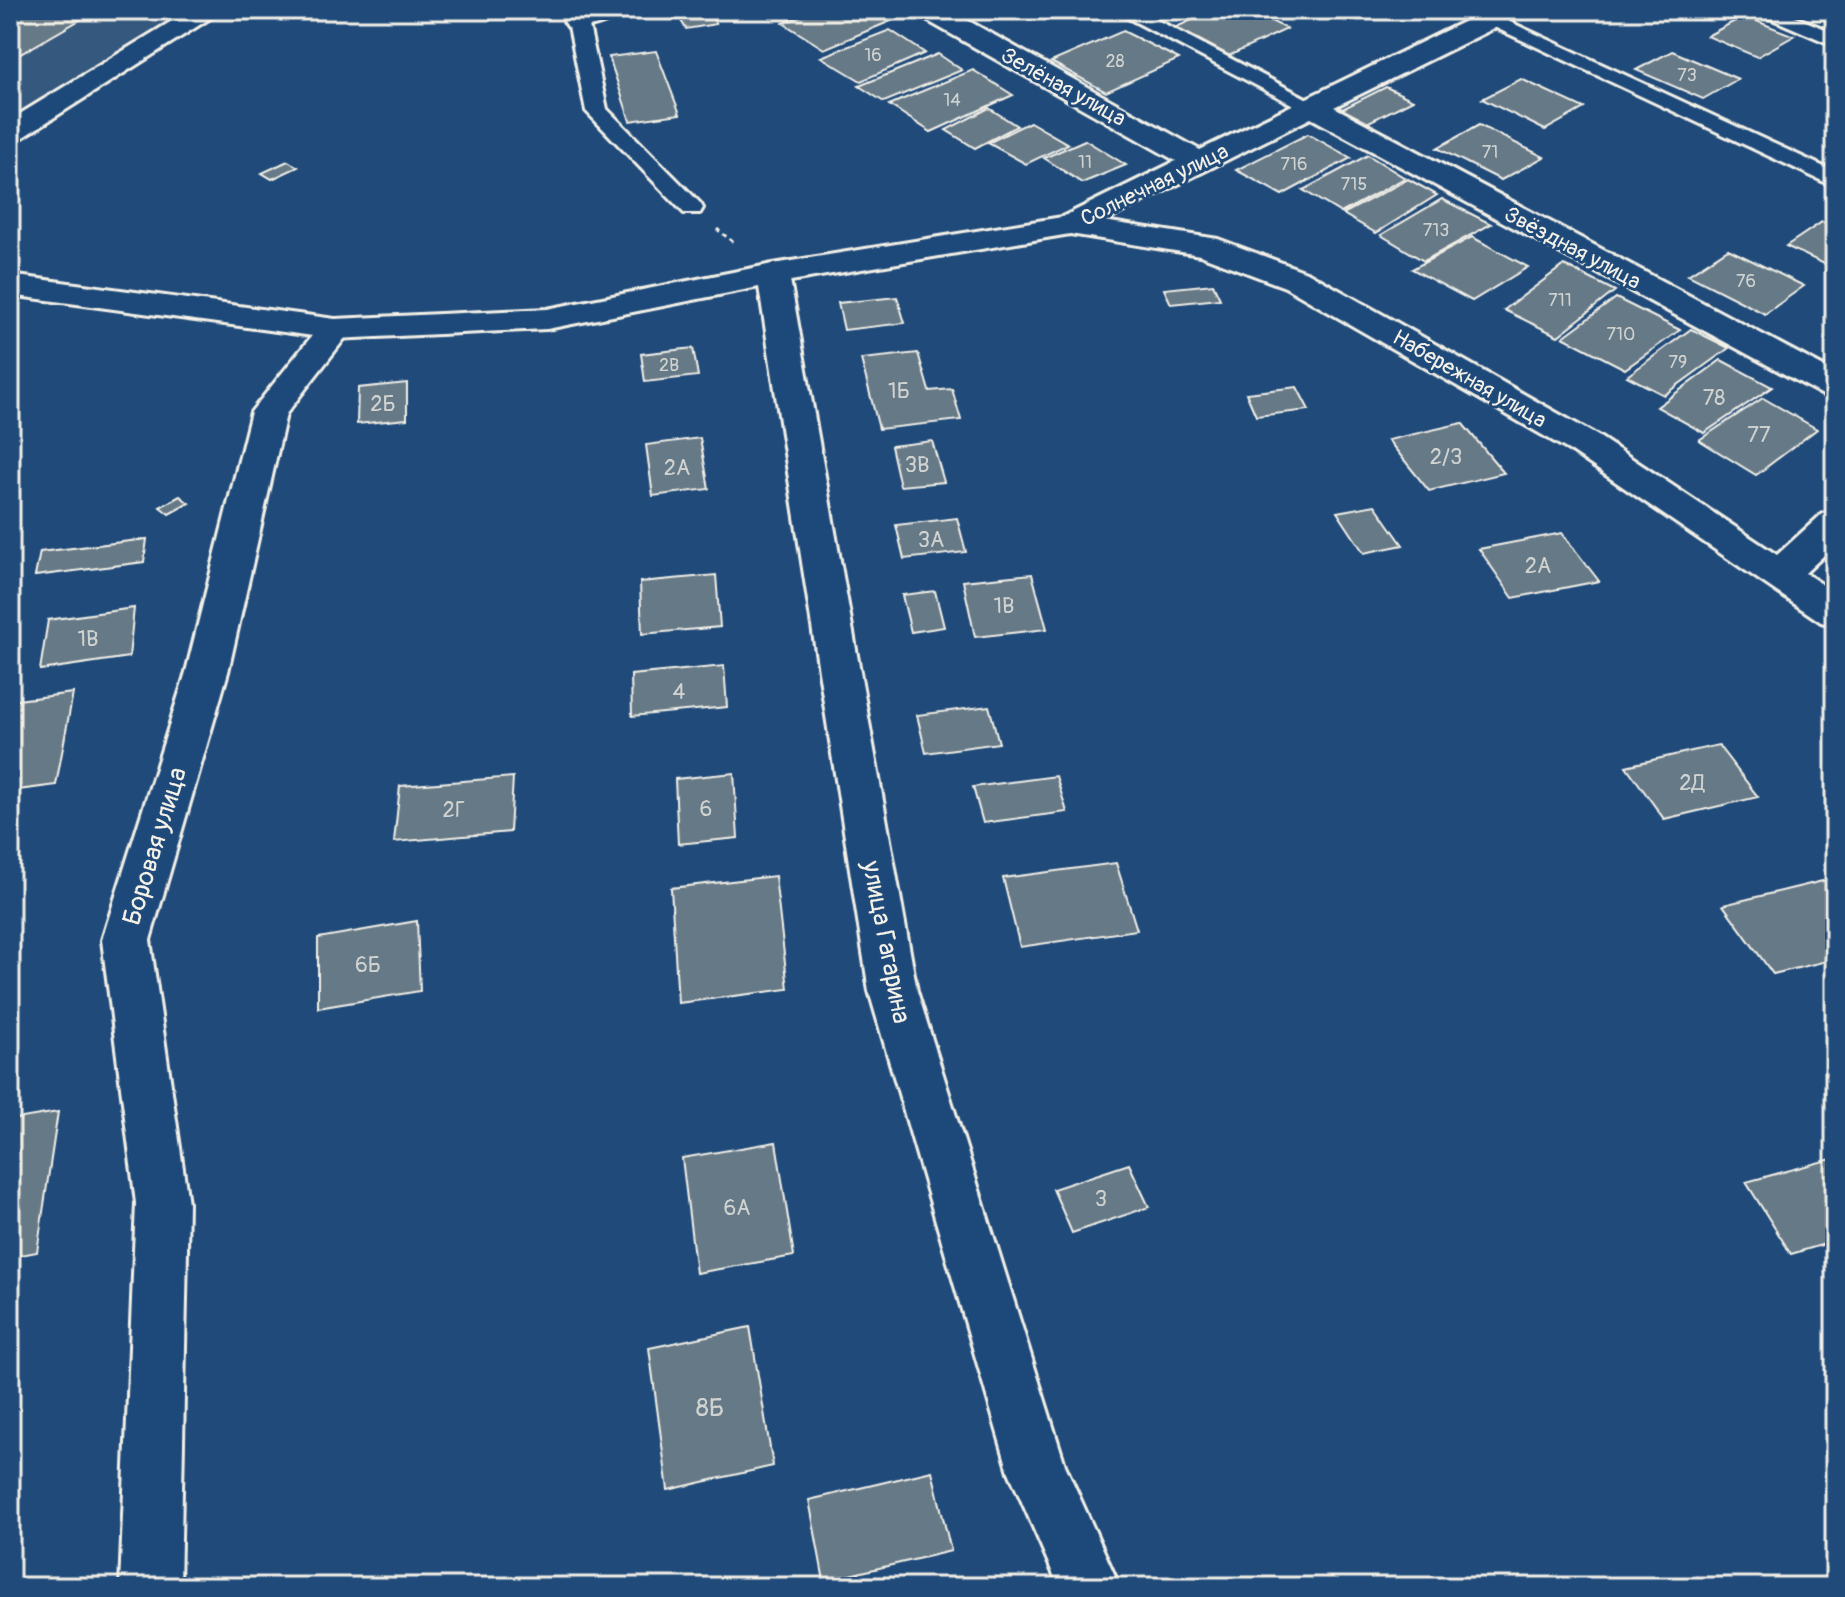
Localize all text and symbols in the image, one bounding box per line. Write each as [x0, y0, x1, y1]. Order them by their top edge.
street label: Зелёная улица [996, 41, 1131, 133]
house number: 16 [864, 44, 882, 67]
house number: 28 [1105, 50, 1125, 73]
house number: 73 [1677, 64, 1697, 87]
house number: 14 [943, 89, 961, 112]
street label: Солнечная улица [1076, 137, 1233, 233]
house number: 71 [1482, 141, 1498, 164]
house number: 11 [1078, 151, 1092, 174]
house number: 716 [1280, 153, 1308, 176]
house number: 715 [1341, 173, 1367, 196]
street label: Звёздная улица [1499, 200, 1646, 296]
house number: 713 [1423, 219, 1449, 242]
house number: 76 [1736, 270, 1756, 293]
house number: 711 [1548, 289, 1572, 312]
street label: Набережная улица [1387, 323, 1552, 434]
house number: 710 [1607, 323, 1635, 346]
house number: 79 [1669, 351, 1687, 374]
house number: 2В [659, 354, 679, 377]
house number: 1Б [888, 377, 910, 405]
house number: 78 [1703, 384, 1725, 412]
house number: 2Б [370, 390, 396, 418]
house number: 77 [1747, 421, 1771, 449]
house number: 2/3 [1430, 443, 1462, 471]
house number: 3В [905, 451, 929, 479]
house number: 2А [664, 454, 690, 482]
house number: 3А [918, 526, 944, 554]
house number: 2А [1525, 552, 1551, 580]
house number: 1В [993, 592, 1015, 620]
house number: 1В [77, 625, 99, 653]
house number: 4 [673, 678, 686, 706]
street label: Боровая улица [116, 764, 194, 929]
house number: 2Д [1679, 769, 1706, 797]
house number: 6 [700, 795, 712, 823]
house number: 2Г [443, 796, 465, 824]
street label: улица Гагарина [854, 857, 917, 1026]
house number: 6Б [355, 951, 381, 979]
house number: 3 [1095, 1185, 1107, 1213]
house number: 6А [723, 1194, 751, 1222]
house number: 8Б [696, 1392, 724, 1424]

